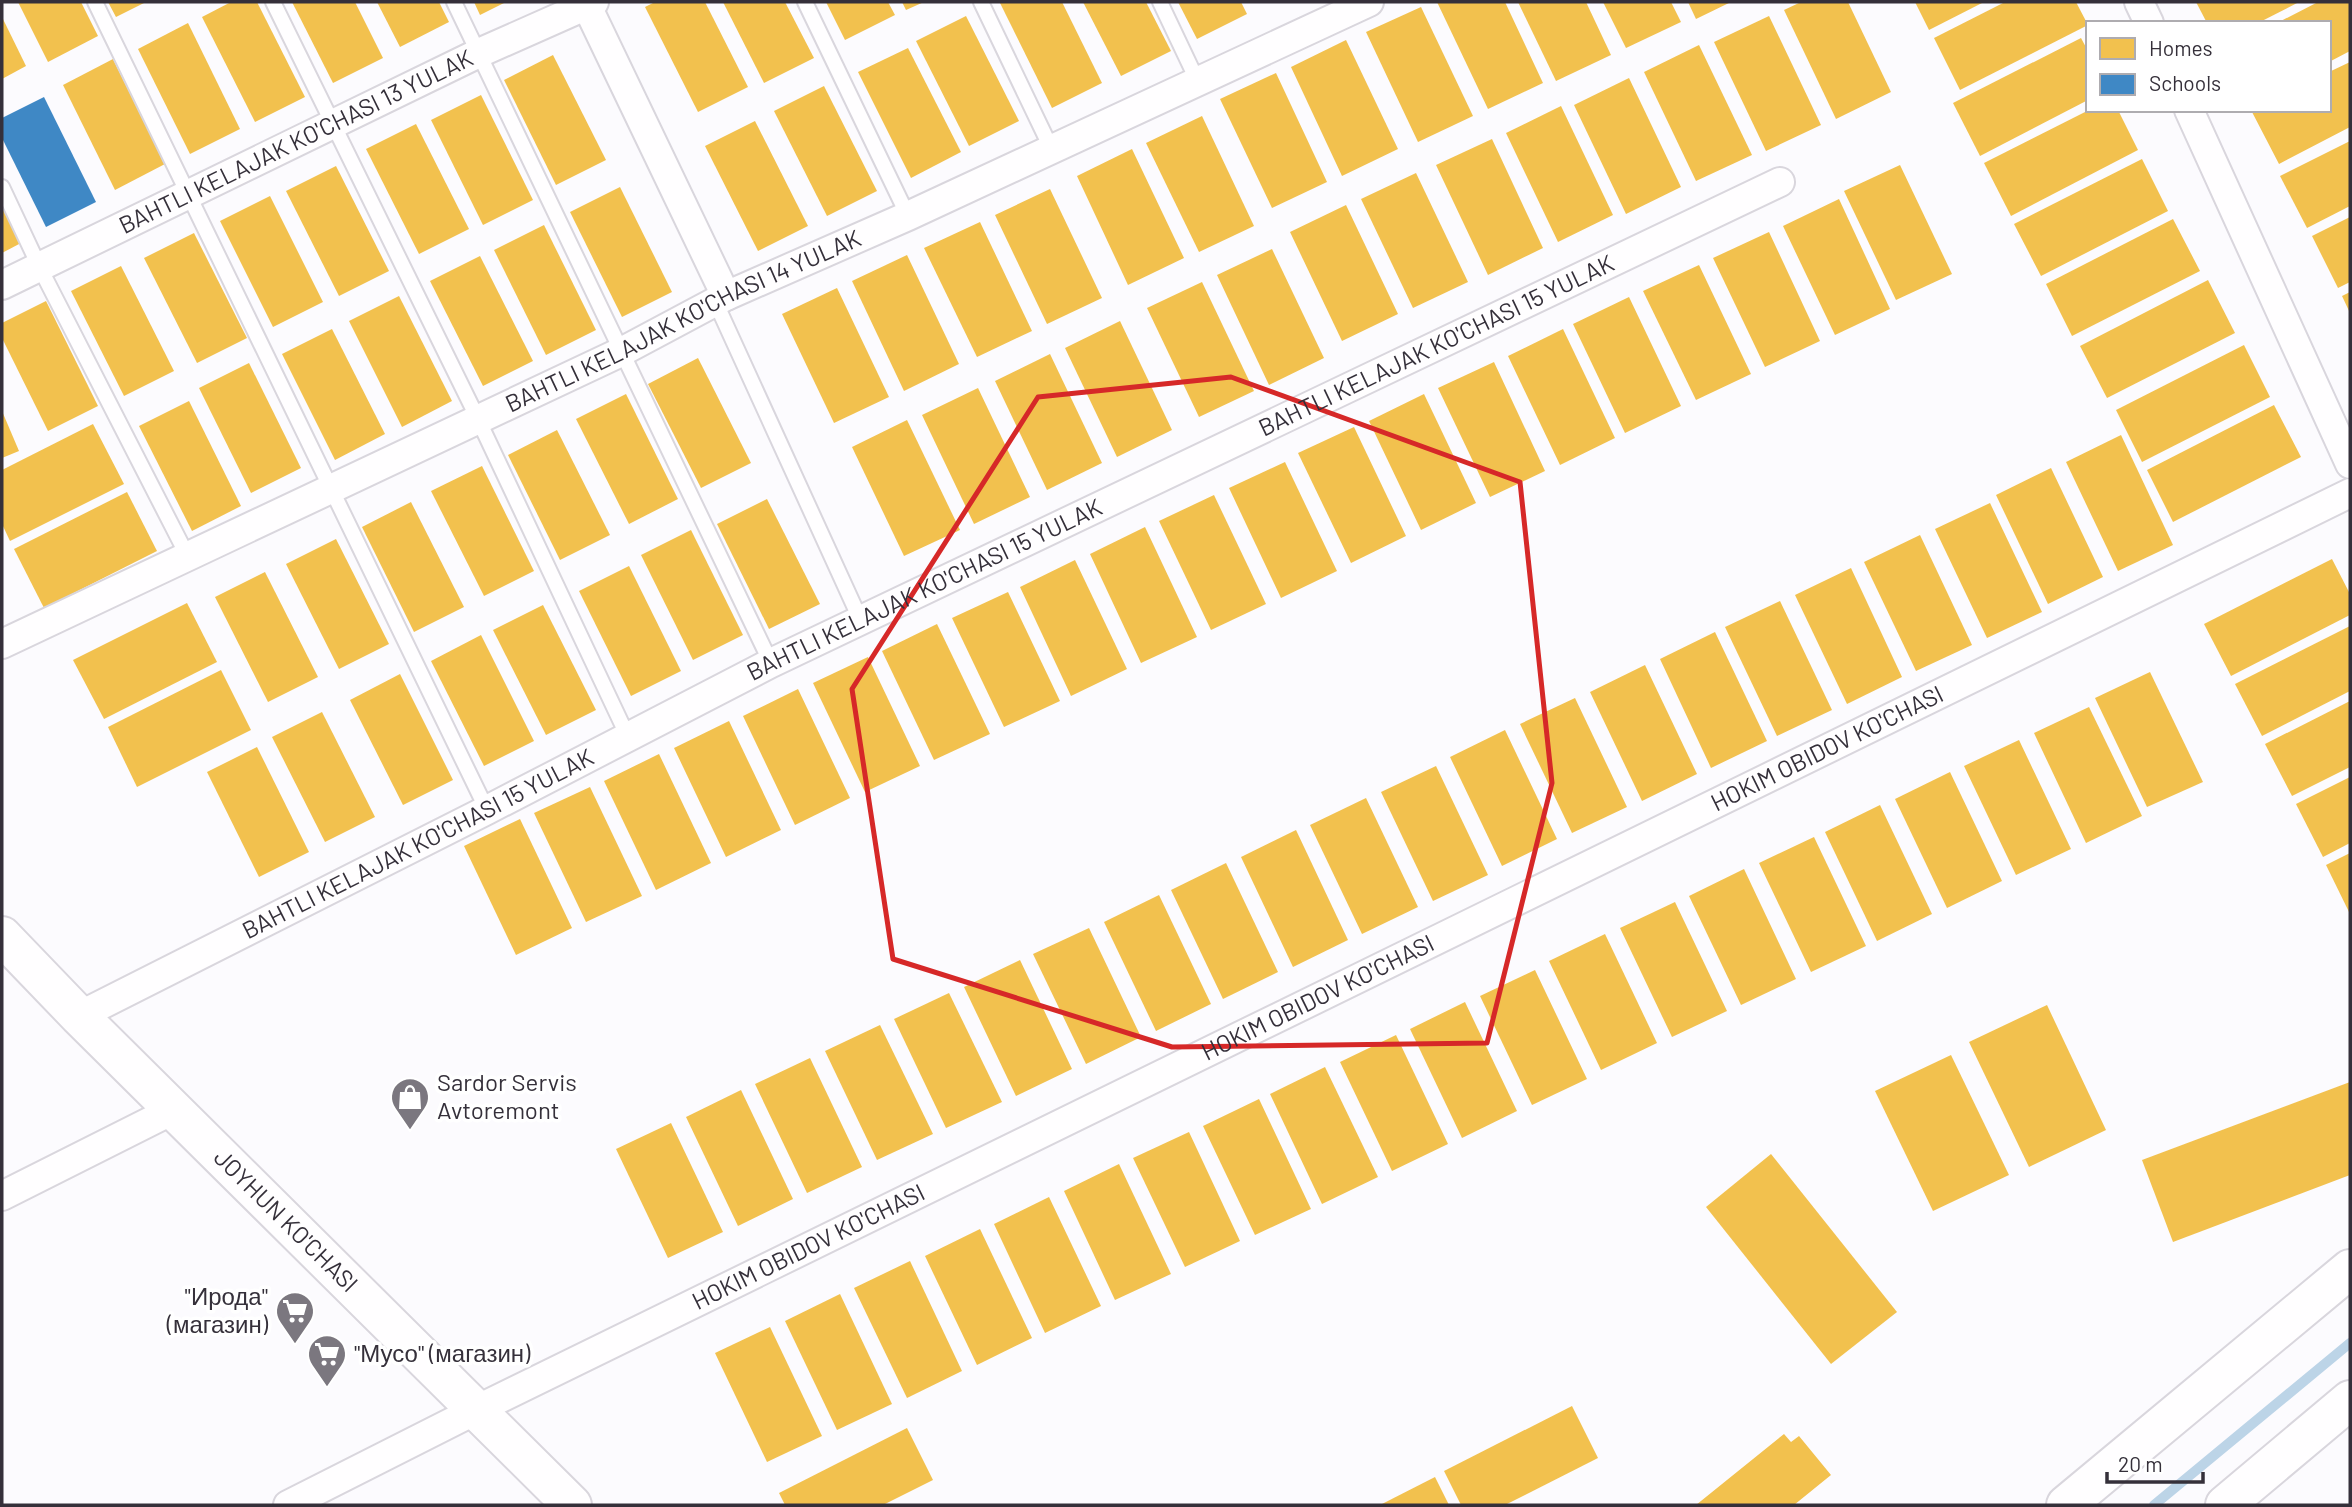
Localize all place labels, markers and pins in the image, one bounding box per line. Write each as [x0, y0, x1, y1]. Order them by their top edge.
place label: Sardor Servis Avtoremont [437, 1067, 577, 1124]
shop icon: Sardor Servis Avtoremont [389, 1076, 431, 1131]
place label: "Ирода" (магазин) [166, 1281, 269, 1338]
supermarket icon: "Ирода" (магазин) [274, 1290, 316, 1345]
supermarket icon: "Мусо" (магазин) [306, 1333, 348, 1388]
place label: "Мусо" (магазин) [354, 1338, 531, 1367]

